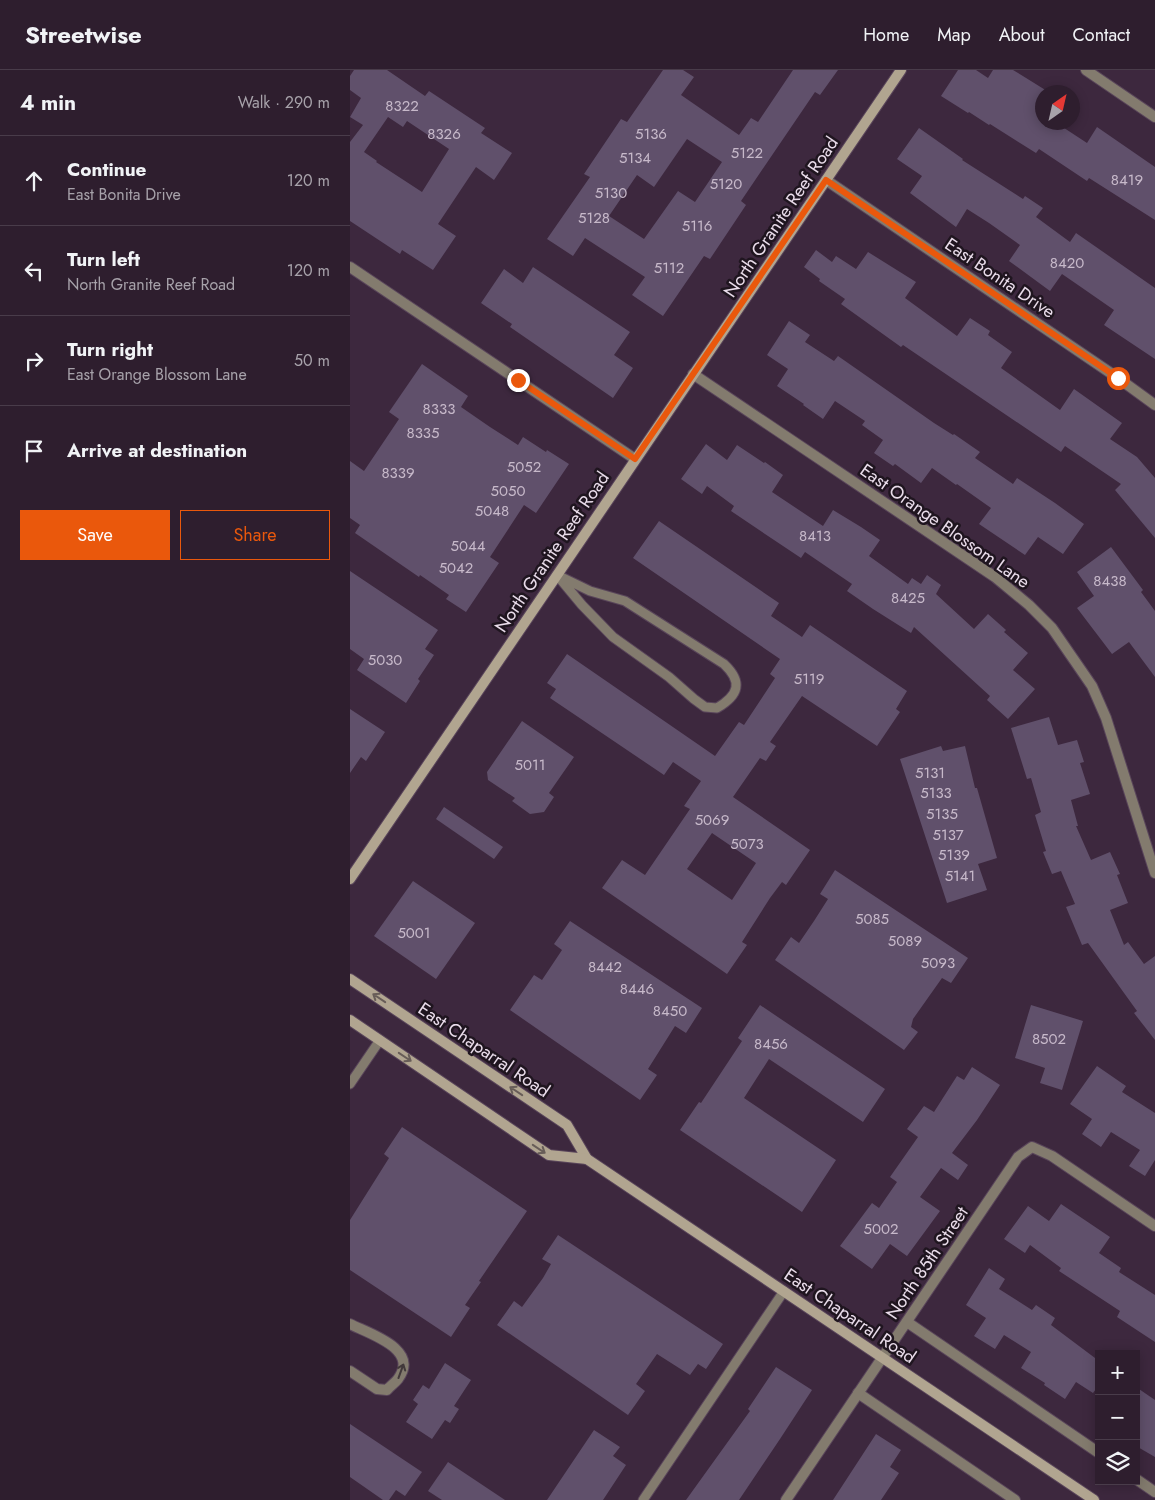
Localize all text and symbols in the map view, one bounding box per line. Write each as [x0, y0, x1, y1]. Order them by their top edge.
text: Streetwise [25, 17, 142, 52]
text: Home [863, 22, 909, 48]
text: Map [937, 22, 971, 48]
text: About [999, 22, 1044, 48]
text: Contact [1072, 22, 1130, 48]
north arrow [1035, 85, 1080, 130]
text: 4 min [20, 88, 76, 118]
text: Walk · 290 m [238, 91, 330, 114]
house number: 8322 [385, 95, 419, 117]
house number: 8326 [427, 123, 461, 145]
house number: 5136 [635, 123, 667, 145]
street label: North Granite Reef Road [717, 131, 845, 303]
house number: 5122 [731, 142, 763, 164]
house number: 5134 [619, 147, 651, 169]
text: Continue [67, 156, 146, 183]
icon: ahead [20, 167, 48, 195]
text: 120 m [287, 169, 330, 192]
house number: 8419 [1111, 169, 1143, 191]
house number: 5120 [710, 173, 742, 195]
house number: 5130 [595, 182, 627, 204]
text: East Bonita Drive [67, 183, 181, 206]
house number: 5128 [578, 207, 610, 229]
house number: 5116 [682, 215, 712, 237]
street label: East Bonita Drive [940, 231, 1060, 325]
text: Turn left [67, 246, 140, 273]
house number: 8420 [1050, 252, 1084, 274]
icon: left [20, 257, 48, 285]
house number: 5112 [654, 257, 684, 279]
text: 120 m [287, 259, 330, 282]
text: North Granite Reef Road [67, 273, 235, 296]
text: Turn right [67, 336, 153, 363]
icon: right [20, 347, 48, 375]
text: 50 m [294, 349, 330, 372]
text: East Orange Blossom Lane [67, 363, 247, 386]
route start [1107, 367, 1130, 390]
route end [507, 369, 530, 392]
house number: 8333 [423, 398, 455, 420]
house number: 8335 [406, 422, 440, 444]
icon: arrive [20, 437, 48, 465]
text: Arrive at destination [67, 437, 247, 464]
house number: 5052 [507, 456, 541, 478]
street label: East Orange Blossom Lane [855, 457, 1035, 595]
house number: 8339 [381, 462, 415, 484]
street label: North Granite Reef Road [488, 466, 616, 638]
house number: 5050 [491, 480, 525, 502]
house number: 5048 [475, 500, 509, 522]
button: Save [20, 510, 170, 560]
button: Share [180, 510, 330, 560]
house number: 8413 [799, 525, 831, 547]
house number: 5044 [451, 535, 486, 557]
house number: 5042 [439, 557, 473, 579]
house number: 8438 [1093, 570, 1127, 592]
house number: 8425 [891, 587, 925, 609]
house number: 5030 [368, 649, 402, 671]
house number: 5119 [794, 668, 824, 690]
house number: 5011 [515, 754, 545, 776]
house number: 5131 [915, 762, 945, 784]
house number: 5133 [920, 782, 952, 804]
house number: 5135 [926, 803, 958, 825]
house number: 5069 [695, 809, 729, 831]
house number: 5137 [932, 824, 964, 846]
house number: 5073 [730, 833, 764, 855]
house number: 5139 [938, 844, 970, 866]
house number: 5141 [945, 865, 975, 887]
house number: 5085 [855, 908, 889, 930]
house number: 5001 [397, 922, 431, 944]
house number: 5089 [888, 930, 922, 952]
house number: 5093 [921, 952, 955, 974]
house number: 8442 [588, 956, 622, 978]
house number: 8446 [620, 978, 654, 1000]
one-way arrow [372, 993, 386, 1003]
street label: East Chaparral Road [413, 996, 555, 1104]
house number: 8450 [653, 1000, 687, 1022]
house number: 8502 [1032, 1028, 1066, 1050]
house number: 8456 [754, 1033, 788, 1055]
one-way arrow [398, 1052, 412, 1062]
one-way arrow [509, 1086, 523, 1096]
one-way arrow [532, 1144, 546, 1154]
street label: North 85th Street [880, 1201, 975, 1325]
house number: 5002 [864, 1218, 899, 1240]
street label: East Chaparral Road [779, 1262, 921, 1370]
map controls [1095, 1350, 1140, 1485]
button: + [1095, 1350, 1140, 1395]
one-way arrow [397, 1364, 406, 1379]
button: − [1095, 1395, 1140, 1440]
button: layers [1095, 1440, 1140, 1485]

